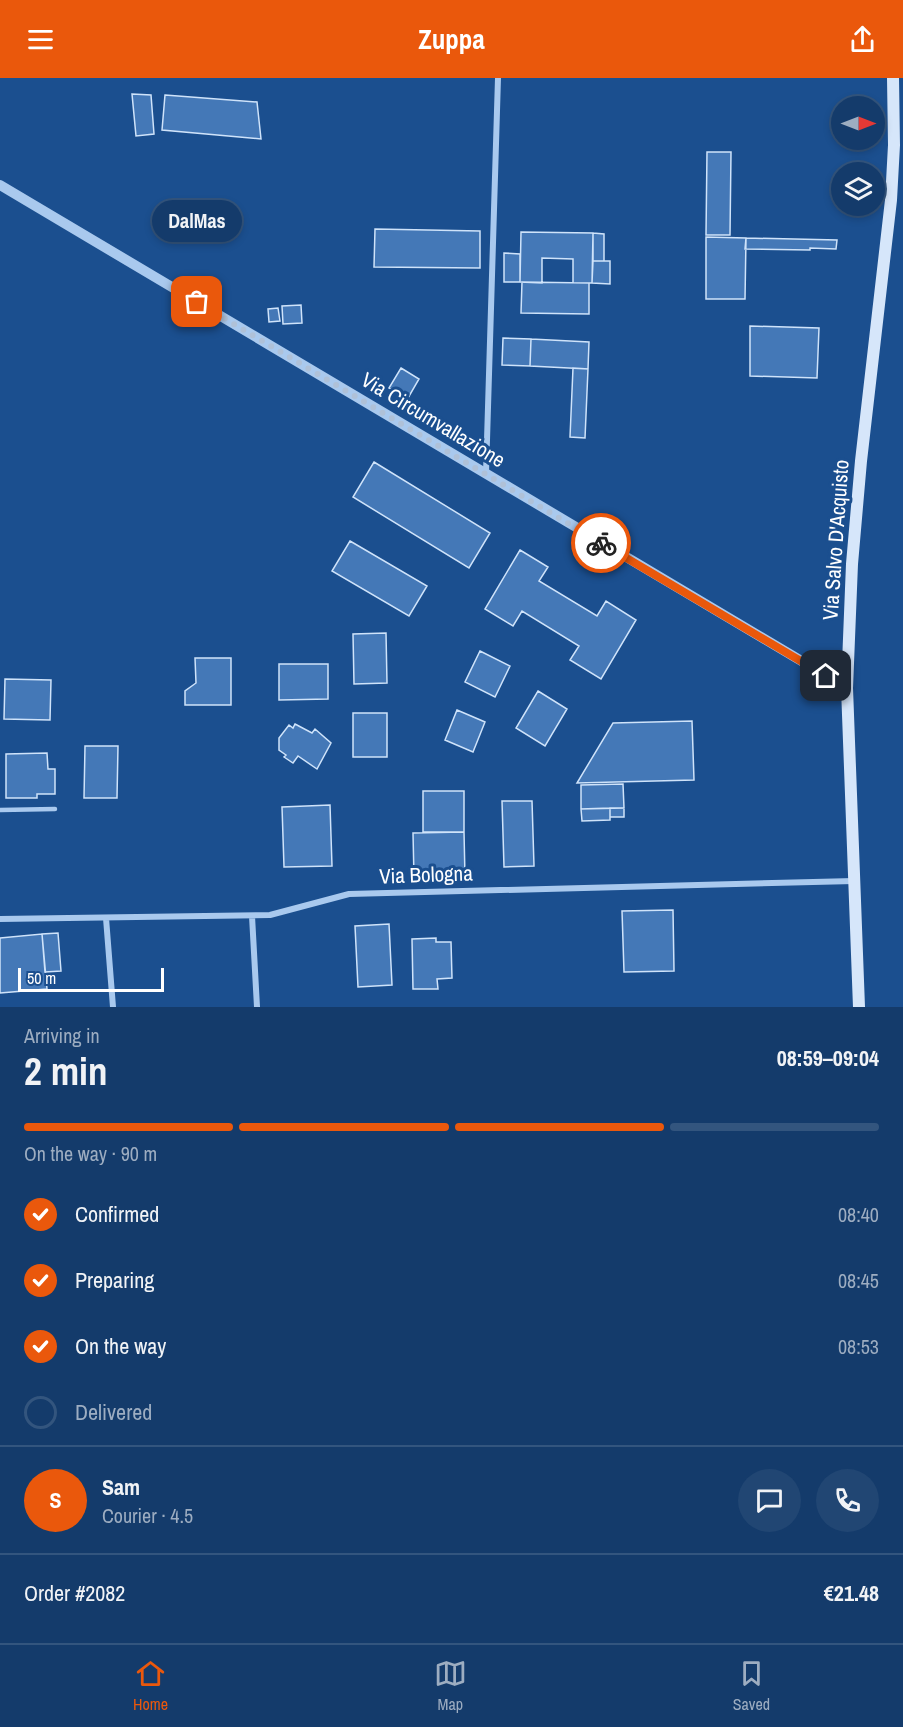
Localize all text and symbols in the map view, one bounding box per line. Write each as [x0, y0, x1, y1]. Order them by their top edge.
text: Zuppa [418, 21, 485, 57]
icon: menu [24, 23, 57, 56]
icon: share [846, 23, 879, 56]
north arrow [831, 96, 885, 150]
map controls [831, 96, 885, 216]
button: layers [831, 162, 885, 216]
callout: DalMas [152, 200, 242, 242]
text: DalMas [168, 207, 226, 234]
pin [171, 276, 222, 327]
icon: bag [180, 285, 213, 318]
street label: Via Circumvallazione [356, 365, 511, 474]
street label: Via Salvo D'Acquisto [815, 459, 856, 621]
courier [571, 513, 631, 573]
icon: bike [585, 527, 618, 560]
pin [800, 650, 851, 701]
icon: home [809, 659, 842, 692]
street label: Via Bologna [379, 858, 474, 891]
scale bar [18, 965, 164, 992]
text: 50 m [27, 967, 56, 989]
text: Arriving in [24, 1022, 100, 1049]
text: 08:59–09:04 [777, 1043, 879, 1073]
text: 2 min [24, 1045, 108, 1097]
text: On the way · 90 m [24, 1140, 157, 1167]
icon: check [24, 1198, 57, 1231]
text: Confirmed [75, 1199, 159, 1229]
text: 08:40 [838, 1201, 879, 1228]
icon: check [24, 1264, 57, 1297]
text: Preparing [75, 1265, 154, 1295]
text: 08:45 [838, 1267, 879, 1294]
icon: check [24, 1330, 57, 1363]
text: On the way [75, 1331, 166, 1361]
text: 08:53 [838, 1333, 879, 1360]
text: Delivered [75, 1397, 152, 1427]
button: chat [738, 1469, 801, 1532]
button: phone [816, 1469, 879, 1532]
text: Sam [102, 1472, 140, 1502]
text: S [49, 1485, 62, 1515]
text: Courier · 4.5 [102, 1502, 193, 1529]
text: Order #2082 [24, 1578, 125, 1608]
text: €21.48 [824, 1578, 879, 1608]
tab: Home [133, 1657, 168, 1715]
tab: Map [434, 1657, 467, 1715]
tab: Saved [733, 1657, 770, 1715]

